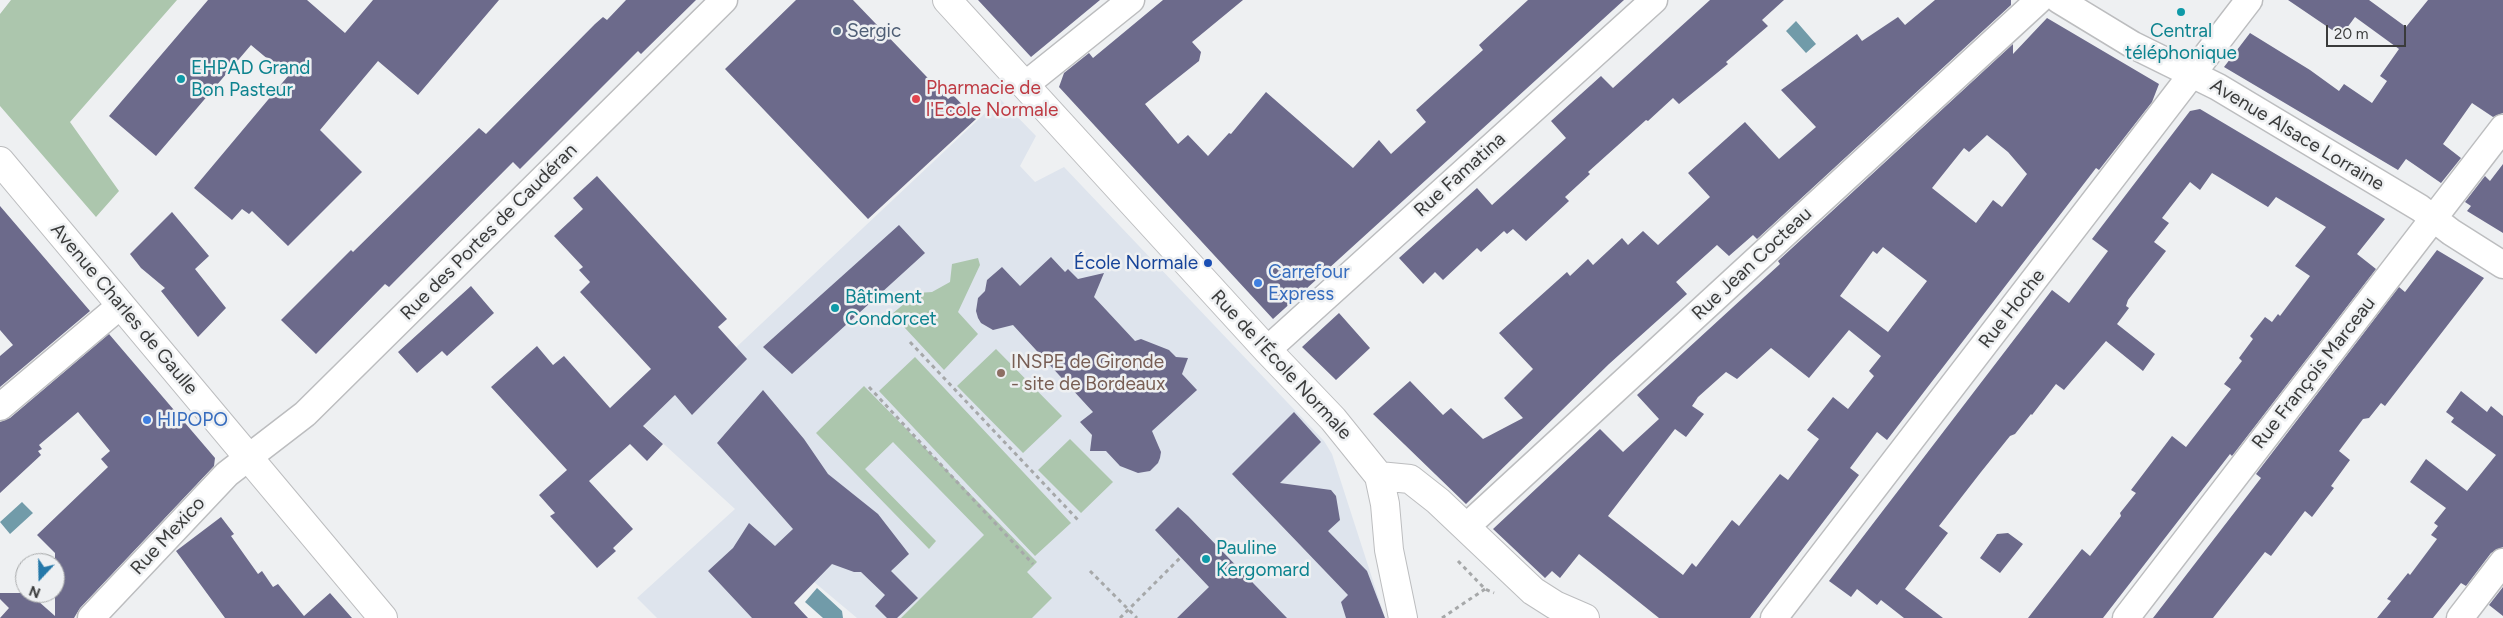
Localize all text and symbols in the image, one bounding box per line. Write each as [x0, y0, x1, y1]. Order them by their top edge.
marker: Central téléphonique [2175, 6, 2187, 18]
scale bar [2328, 15, 2408, 47]
place label: Sergic [847, 20, 901, 42]
place label: Central téléphonique [2125, 20, 2237, 64]
marker: Sergic [831, 25, 843, 37]
text: 20 m [2334, 25, 2368, 43]
place label: EHPAD Grand Bon Pasteur [191, 57, 310, 101]
marker: EHPAD Grand Bon Pasteur [175, 73, 187, 85]
street label: Avenue Alsace Lorraine [2206, 74, 2388, 196]
place label: Pharmacie de l'Ecole Normale [926, 77, 1058, 121]
marker: Pharmacie de l'Ecole Normale [910, 93, 922, 105]
street label: Rue Famatina [1410, 128, 1510, 222]
street label: Rue des Portes de Caudéran [396, 139, 582, 325]
street label: Rue Jean Cocteau [1687, 203, 1817, 325]
street label: Avenue Charles de Gaulle [45, 219, 203, 399]
place label: École Normale [1074, 252, 1198, 274]
marker: École Normale [1202, 257, 1214, 269]
place label: Carrefour Express [1268, 261, 1350, 305]
street label: Rue Hoche [1974, 265, 2050, 353]
marker: Carrefour Express [1252, 277, 1264, 289]
place label: Bâtiment Condorcet [845, 286, 937, 330]
street label: Rue de l'École Normale [1206, 286, 1356, 444]
street label: Rue François Marceau [2248, 292, 2380, 454]
marker: Bâtiment Condorcet [829, 302, 841, 314]
place label: INSPE de Gironde - site de Bordeaux [1011, 351, 1165, 395]
marker: INSPE de Gironde - site de Bordeaux [995, 367, 1007, 379]
place label: HIPOPO [157, 409, 228, 431]
marker: HIPOPO [141, 414, 153, 426]
street label: Rue Mexico [126, 492, 210, 580]
place label: Pauline Kergomard [1216, 537, 1310, 581]
north arrow [15, 553, 65, 603]
marker: Pauline Kergomard [1200, 553, 1212, 565]
text: N [27, 582, 43, 601]

